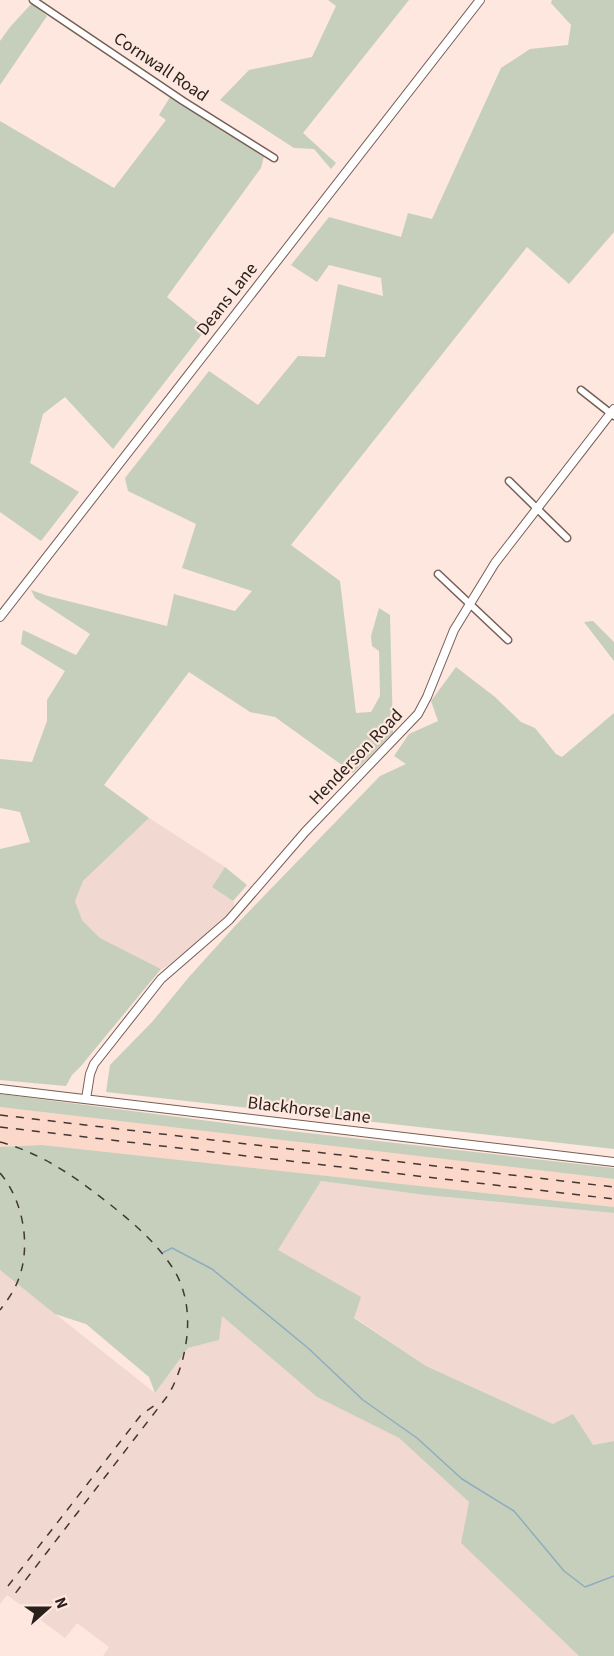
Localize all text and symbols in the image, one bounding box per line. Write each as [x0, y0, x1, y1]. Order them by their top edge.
street label: Cornwall Road [109, 26, 213, 108]
street label: Deans Lane [191, 257, 263, 341]
street label: Henderson Road [304, 703, 408, 811]
street label: Blackhorse Lane [246, 1090, 372, 1130]
north arrow [18, 1578, 78, 1638]
text: N [49, 1594, 73, 1612]

